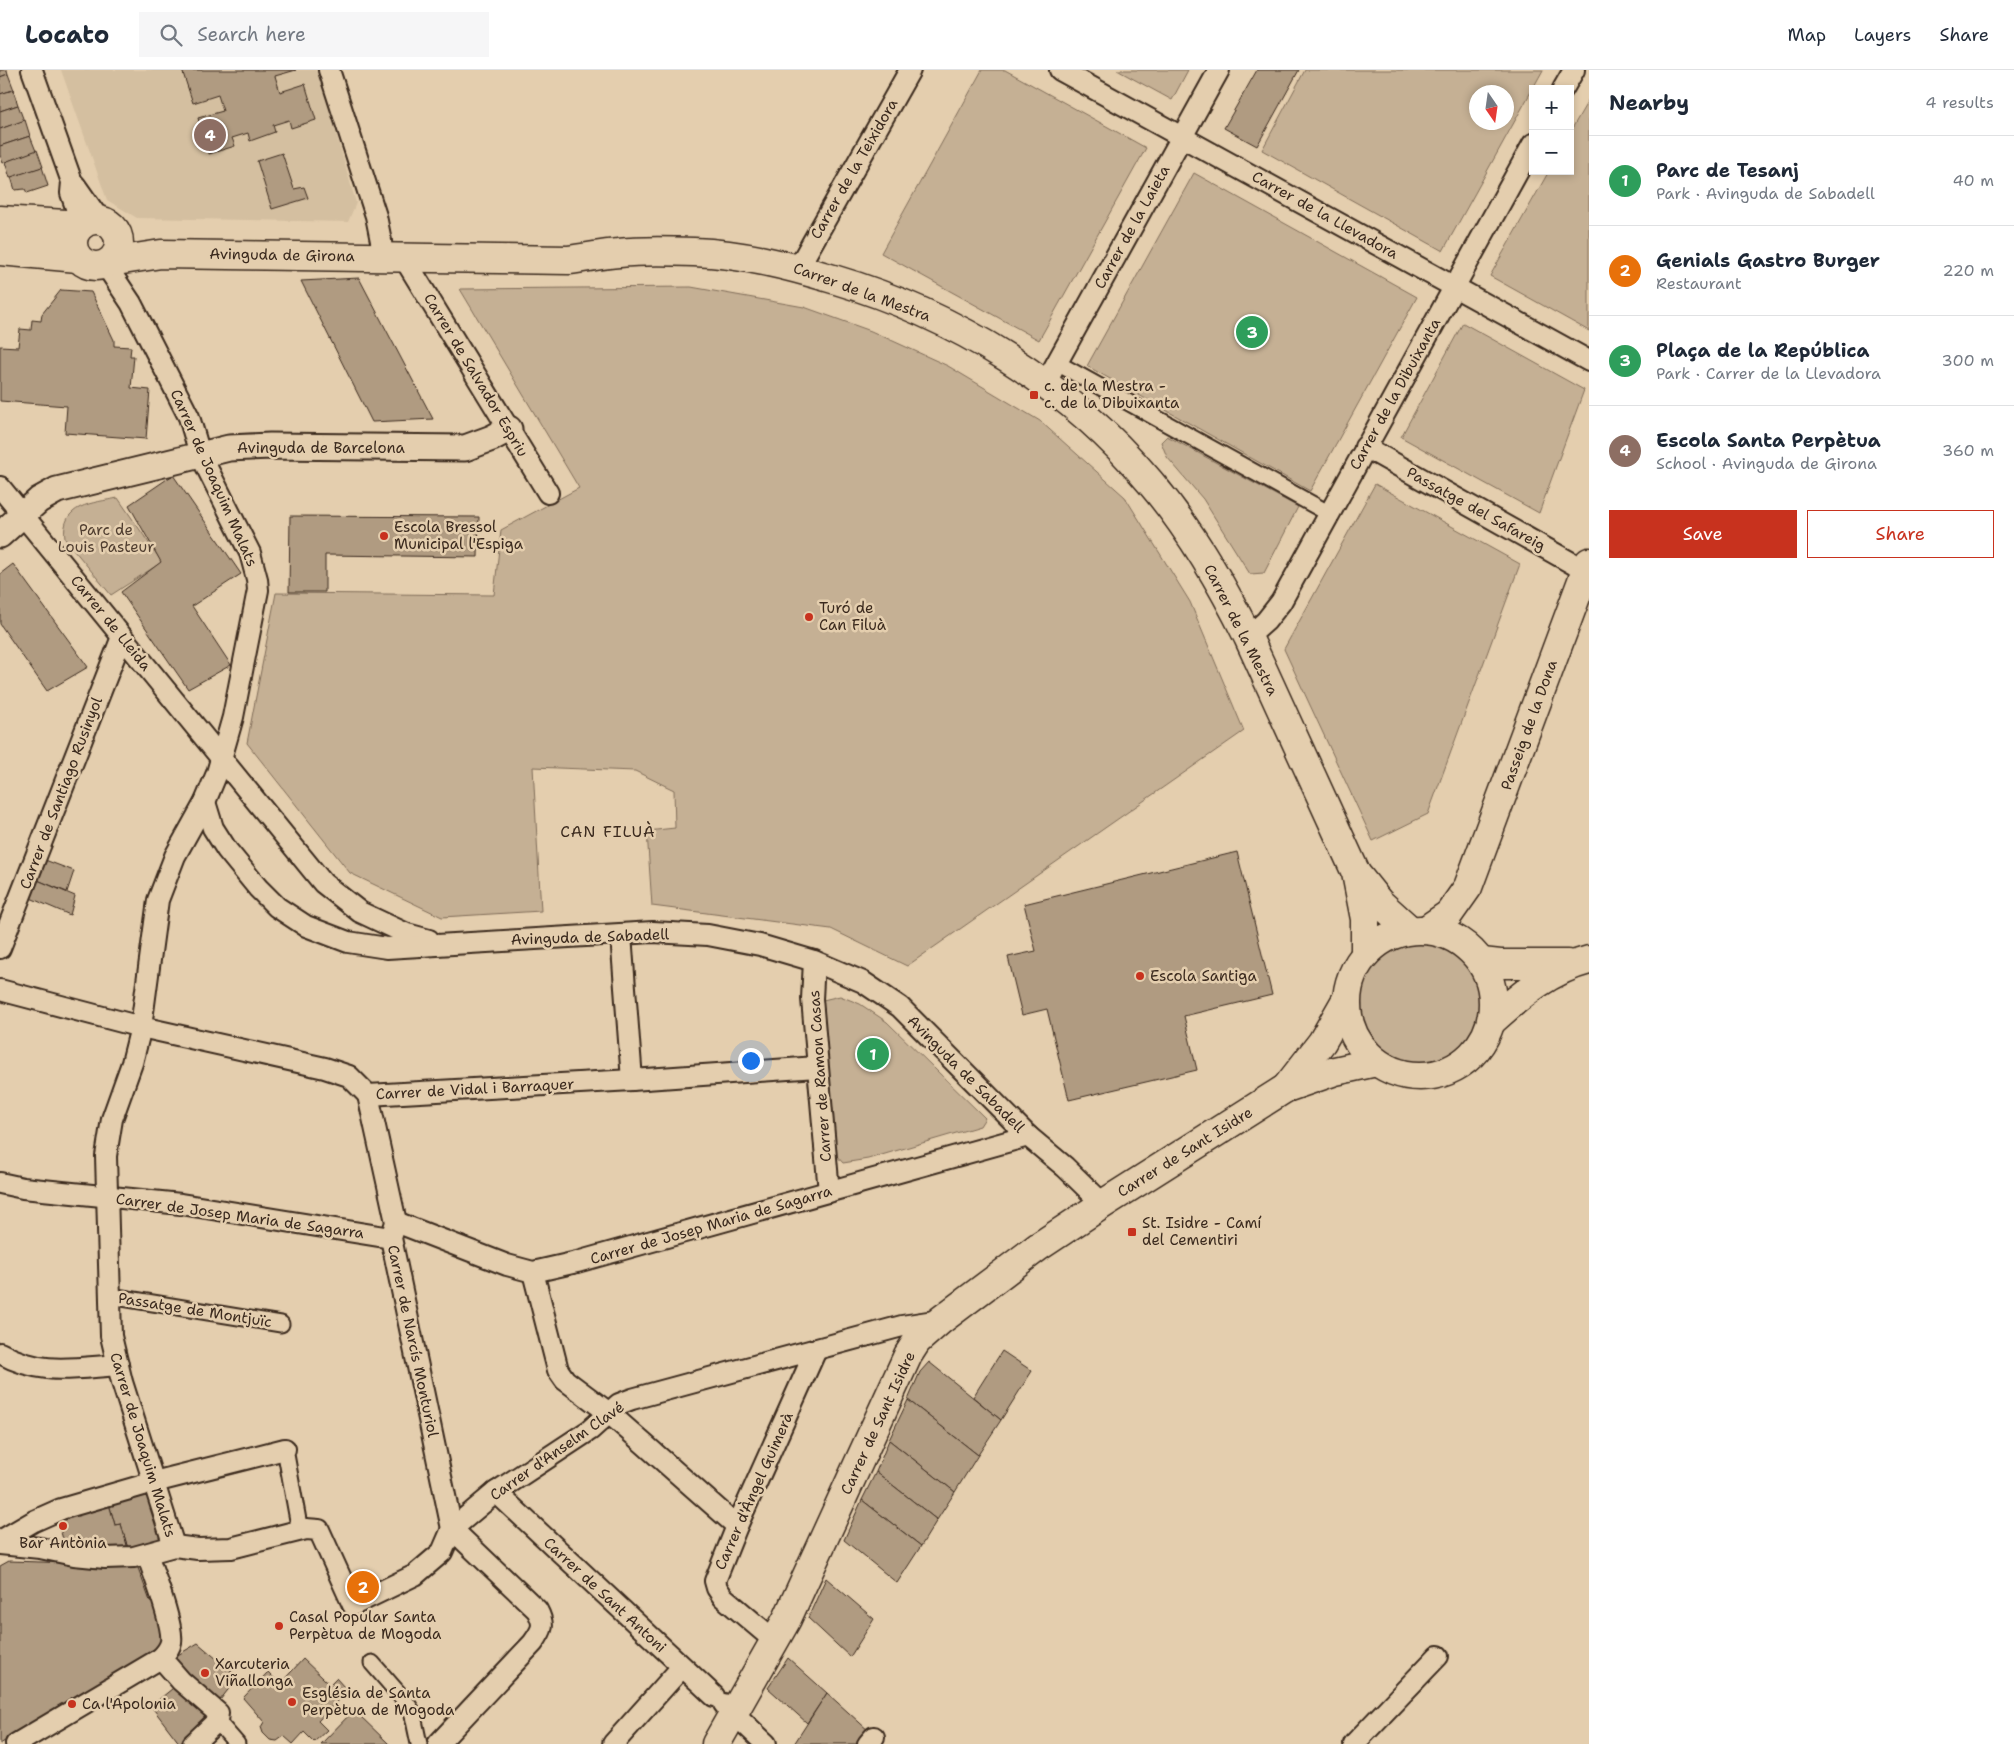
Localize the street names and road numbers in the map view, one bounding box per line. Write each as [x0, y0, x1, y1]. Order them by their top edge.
street label: Carrer de la Teixidora [806, 95, 903, 243]
street label: Carrer de la Laieta [1090, 161, 1175, 292]
street label: Carrer de la Llevadora [1248, 166, 1402, 264]
street label: Avinguda de Girona [209, 244, 356, 266]
street label: Carrer de la Mestra [791, 258, 934, 326]
street label: Carrer de Salvador Espriu [419, 290, 533, 460]
street label: Carrer de la Dibuixanta [1345, 314, 1445, 473]
street label: Carrer de Joaquim Malats [166, 386, 262, 570]
street label: Avinguda de Barcelona [237, 438, 406, 458]
street label: Passatge del Safareig [1403, 462, 1549, 556]
street label: Carrer de la Mestra [1199, 561, 1283, 700]
street label: Carrer de Lleida [66, 571, 156, 676]
street label: Passeig de la Dona [1496, 656, 1562, 793]
street label: Carrer de Santiago Rusinyol [15, 694, 107, 892]
street label: Avinguda de Sabadell [510, 924, 670, 950]
street label: Carrer de Ramon Casas [804, 989, 836, 1163]
street label: Avinguda de Sabadell [903, 1011, 1029, 1137]
street label: Carrer de Vidal i Barraquer [375, 1074, 575, 1104]
street label: Carrer de Sant Isidre [1114, 1102, 1256, 1202]
street label: Carrer de Josep Maria de Sagarra [588, 1181, 835, 1269]
street label: Carrer de Josep Maria de Sagarra [115, 1189, 366, 1243]
street label: Carrer de Narcís Monturiol [383, 1243, 443, 1439]
street label: Passatge de Montjuïc [117, 1288, 273, 1332]
street label: Carrer de Sant Isidre [836, 1348, 920, 1498]
street label: Carrer de Joaquim Malats [105, 1350, 181, 1540]
street label: Carrer d'Anselm Clavé [486, 1397, 628, 1505]
street label: Carrer d'Àngel Guimerà [709, 1408, 798, 1573]
street label: Carrer de Sant Antoni [539, 1533, 671, 1657]

